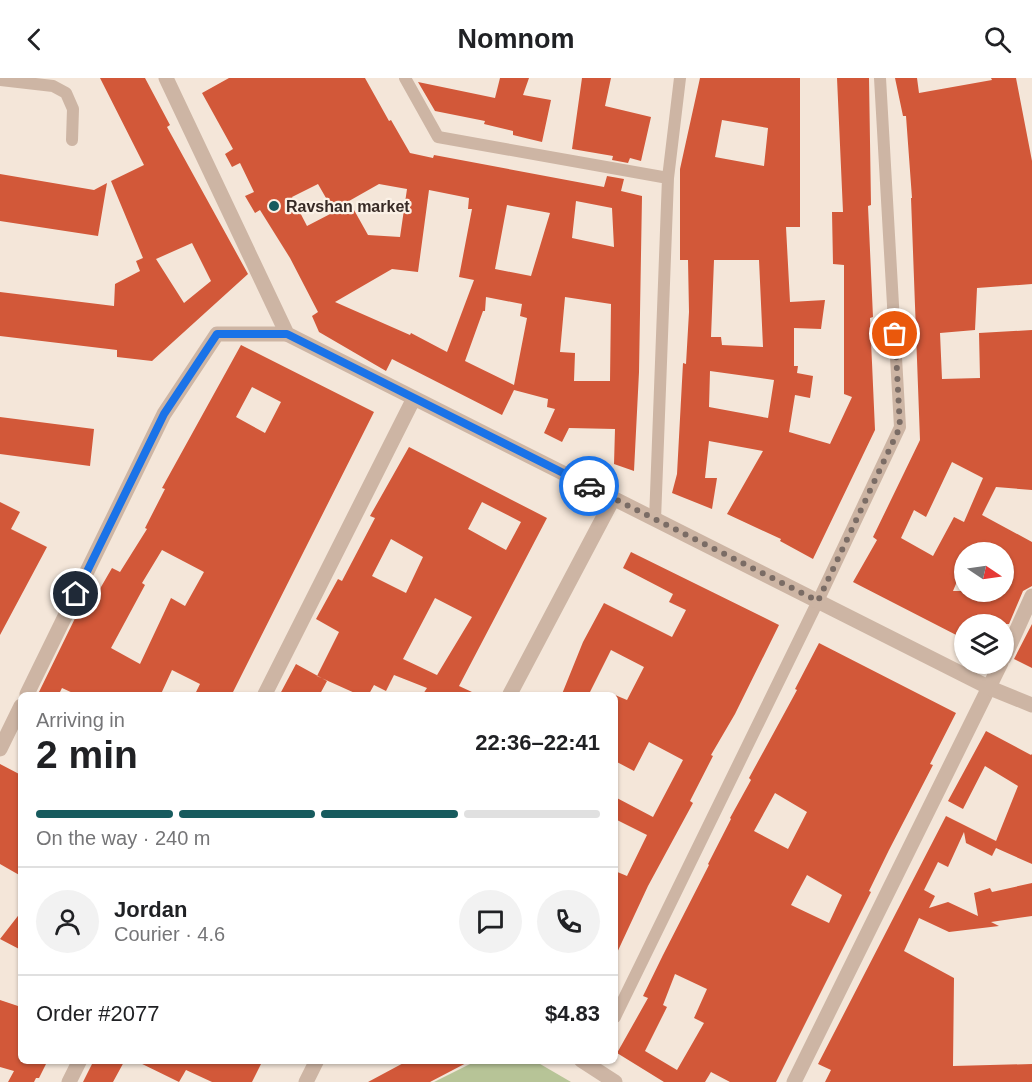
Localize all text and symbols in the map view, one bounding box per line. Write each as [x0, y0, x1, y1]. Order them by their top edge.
icon: back [18, 23, 51, 56]
icon: search [981, 23, 1014, 56]
text: Nomnom [458, 24, 575, 54]
place label: Ravshan market [286, 198, 410, 215]
marker: Ravshan market [267, 199, 281, 213]
pin [869, 308, 920, 359]
icon: bag [878, 317, 911, 350]
courier [559, 456, 619, 516]
icon: car [573, 470, 606, 503]
north arrow [954, 542, 1014, 602]
map controls [954, 542, 1014, 674]
pin [50, 568, 101, 619]
icon: home [59, 577, 92, 610]
button: layers [954, 614, 1014, 674]
text: Arriving in [36, 709, 125, 731]
text: 22:36–22:41 [475, 730, 600, 755]
text: 2 min [36, 733, 138, 776]
text: On the way · 240 m [36, 827, 211, 849]
button: person [36, 890, 99, 953]
button: chat [459, 890, 522, 953]
button: phone [537, 890, 600, 953]
text: Jordan [114, 897, 187, 922]
text: Courier · 4.6 [114, 923, 225, 945]
text: Order #2077 [36, 1001, 160, 1026]
text: $4.83 [545, 1001, 600, 1026]

